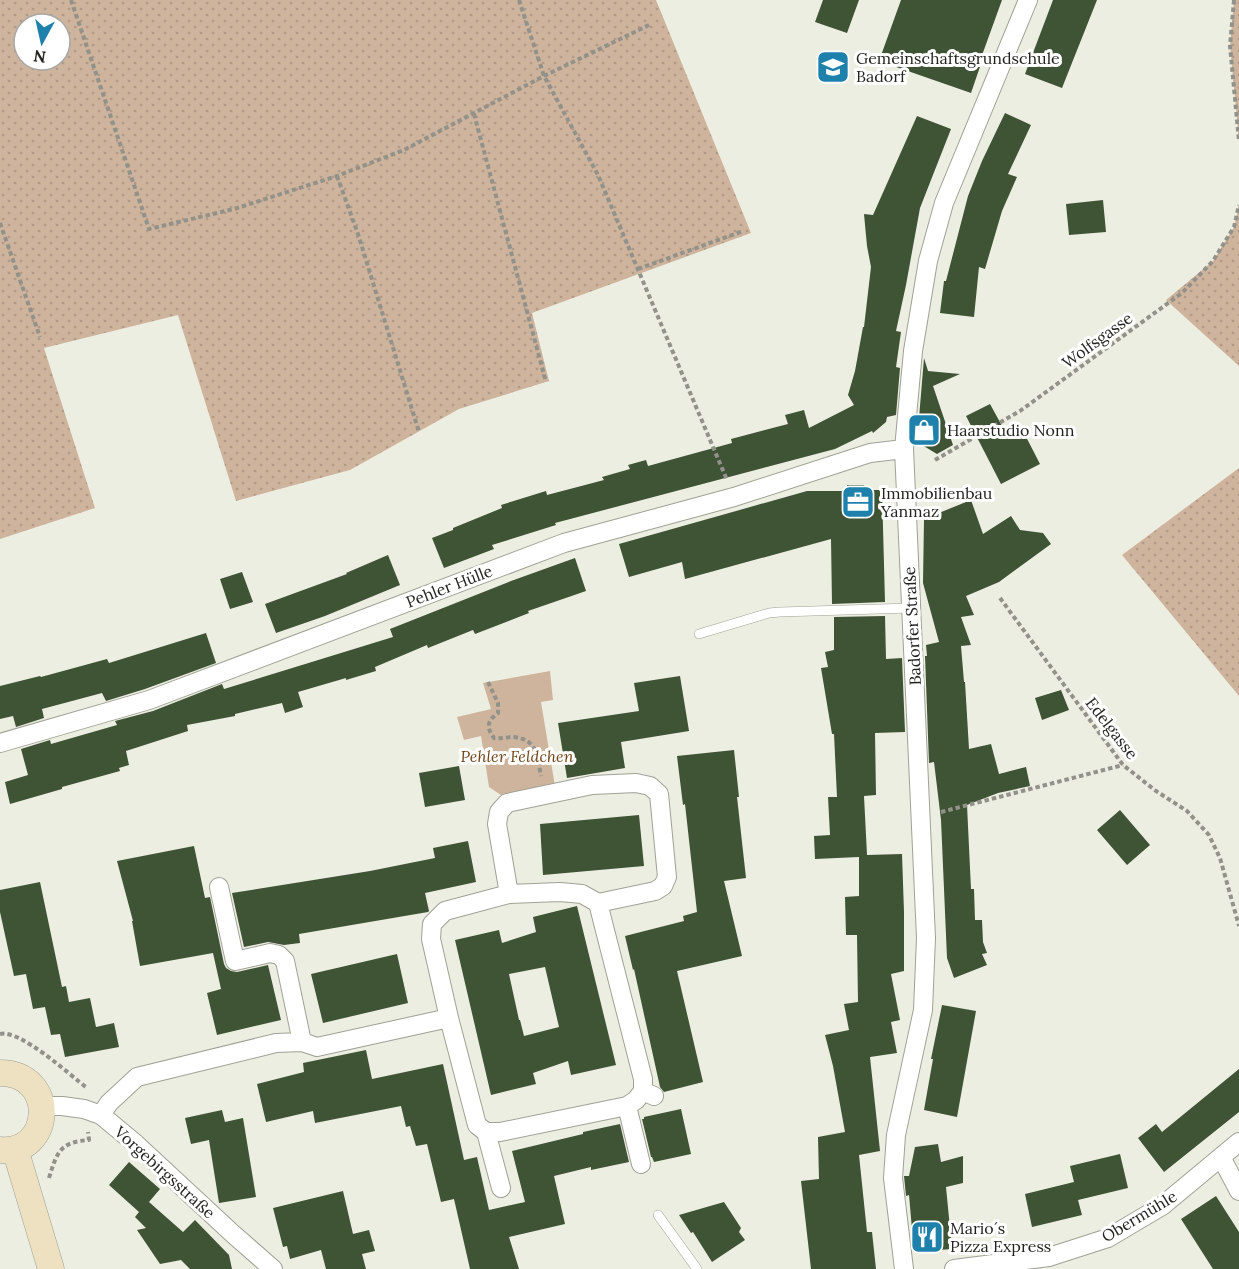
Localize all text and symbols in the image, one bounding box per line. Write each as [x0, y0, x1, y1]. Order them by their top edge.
north arrow [12, 12, 72, 72]
text: N [32, 46, 47, 68]
place label: Gemeinschaftsgrundschule Badorf [856, 48, 1060, 86]
school or university icon: Gemeinschaftsgrundschule Badorf [815, 49, 851, 85]
street label: Wolfsgasse [1058, 307, 1136, 372]
shop icon: Haarstudio Nonn [906, 412, 942, 448]
place label: Haarstudio Nonn [947, 420, 1075, 440]
place label: Immobilienbau Yanmaz [880, 483, 993, 521]
office icon: Immobilienbau Yanmaz [840, 484, 876, 520]
street label: Pehler Hülle [403, 560, 495, 612]
street label: Badorfer Straße [899, 566, 925, 686]
street label: Edelgasse [1082, 693, 1143, 763]
park label: Pehler Feldchen [460, 746, 574, 766]
street label: Vorgebirgsstraße [110, 1121, 220, 1223]
street label: Obermühle [1098, 1186, 1180, 1246]
place label: Mario´s Pizza Express [950, 1218, 1051, 1256]
restaurant icon: Mario´s Pizza Express [909, 1219, 945, 1255]

